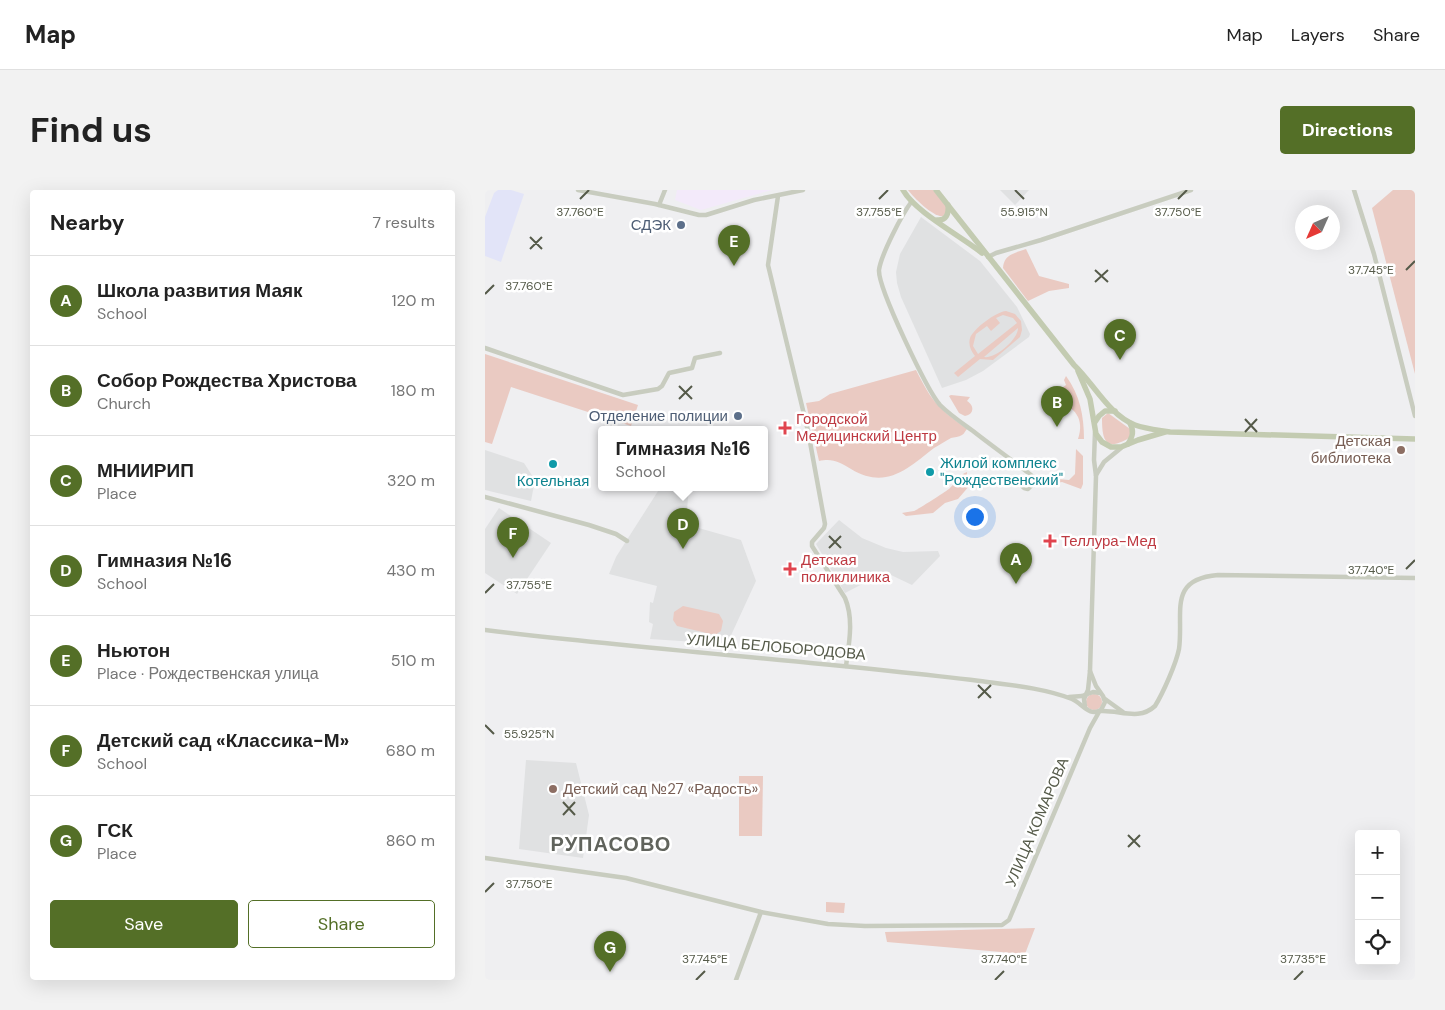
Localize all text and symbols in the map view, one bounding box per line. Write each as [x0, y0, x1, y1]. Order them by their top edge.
text: Map [25, 19, 76, 50]
text: Map [1227, 23, 1263, 47]
text: Layers [1291, 23, 1345, 47]
text: Share [1373, 23, 1420, 47]
button: Directions [1280, 106, 1415, 154]
text: Find us [30, 107, 152, 153]
text: 37.760°E [556, 204, 604, 220]
text: 37.755°E [856, 204, 902, 220]
text: 55.915°N [1000, 204, 1048, 220]
text: 37.750°E [1154, 204, 1202, 220]
north arrow [1295, 205, 1340, 250]
text: Nearby [50, 209, 124, 237]
text: 7 results [372, 212, 435, 233]
place label: СДЭК [631, 215, 671, 235]
marker: СДЭК [675, 219, 687, 231]
pin: E [718, 225, 750, 266]
text: 37.745°E [1348, 262, 1394, 278]
text: Школа развития Маяк [97, 278, 303, 303]
text: 37.760°E [505, 278, 553, 294]
text: A [60, 290, 72, 311]
text: 120 m [391, 290, 435, 311]
text: School [97, 303, 147, 324]
pin: C [1104, 319, 1136, 360]
text: Собор Рождества Христова [97, 368, 357, 393]
text: B [61, 380, 71, 401]
text: 180 m [391, 380, 435, 401]
pin: B [1041, 386, 1073, 427]
text: Church [97, 393, 151, 414]
place label: Отделение полиции [589, 406, 728, 426]
place label: Городской Медицинский Центр [796, 409, 937, 446]
marker: Отделение полиции [732, 410, 744, 422]
marker: Городской Медицинский Центр [778, 421, 792, 435]
popup [598, 426, 768, 491]
place label: Детская библиотека [1311, 431, 1392, 468]
text: Гимназия №16 [615, 436, 751, 461]
marker: Детская библиотека [1395, 444, 1407, 456]
place label: Жилой комплекс "Рождественский" [940, 453, 1063, 490]
text: МНИИРИП [97, 458, 194, 483]
marker: Котельная [547, 458, 559, 470]
text: School [615, 461, 666, 482]
marker: Жилой комплекс "Рождественский" [924, 466, 936, 478]
text: C [60, 470, 72, 491]
text: 320 m [387, 470, 435, 491]
place label: Котельная [517, 471, 589, 491]
text: Place [97, 483, 137, 504]
your location [962, 504, 988, 530]
pin: D [667, 508, 699, 549]
pin: F [497, 517, 529, 558]
place label: Теллура-Мед [1061, 531, 1156, 551]
marker: Теллура-Мед [1043, 534, 1057, 548]
pin: A [1000, 543, 1032, 584]
text: Гимназия №16 [97, 548, 232, 573]
place label: Детская поликлиника [801, 550, 891, 587]
text: D [60, 560, 72, 581]
text: 430 m [386, 560, 435, 581]
marker: Детская поликлиника [783, 562, 797, 576]
text: 37.740°E [1348, 562, 1395, 578]
text: School [97, 573, 147, 594]
text: 37.755°E [506, 577, 552, 593]
street label: УЛИЦА БЕЛОБОРОДОВА [686, 629, 866, 665]
text: Ньютон [97, 638, 170, 663]
text: E [61, 650, 71, 671]
text: 510 m [391, 650, 435, 671]
text: Place · Рождественская улица [97, 663, 319, 684]
text: 55.925°N [504, 726, 554, 742]
text: Детский сад «Классика-М» [97, 728, 349, 753]
text: F [62, 740, 70, 761]
text: 680 m [386, 740, 435, 761]
text: School [97, 753, 147, 774]
street label: УЛИЦА КОМАРОВА [1001, 754, 1073, 890]
place label: Детский сад №27 «Радость» [563, 779, 758, 799]
marker: Детский сад №27 «Радость» [547, 783, 559, 795]
text: ГСК [97, 818, 133, 843]
text: G [60, 830, 72, 851]
text: 860 m [386, 830, 435, 851]
map controls [1355, 830, 1400, 965]
button: + [1355, 830, 1400, 875]
district label: РУПАСОВО [551, 831, 671, 857]
text: Place [97, 843, 137, 864]
button: − [1355, 875, 1400, 920]
text: 37.750°E [505, 876, 553, 892]
button: Save [50, 900, 238, 948]
button: Share [248, 900, 435, 948]
button: locate [1355, 920, 1400, 965]
pin: G [594, 931, 626, 972]
text: 37.745°E [682, 951, 728, 967]
text: 37.740°E [981, 951, 1028, 967]
text: 37.735°E [1280, 951, 1326, 967]

